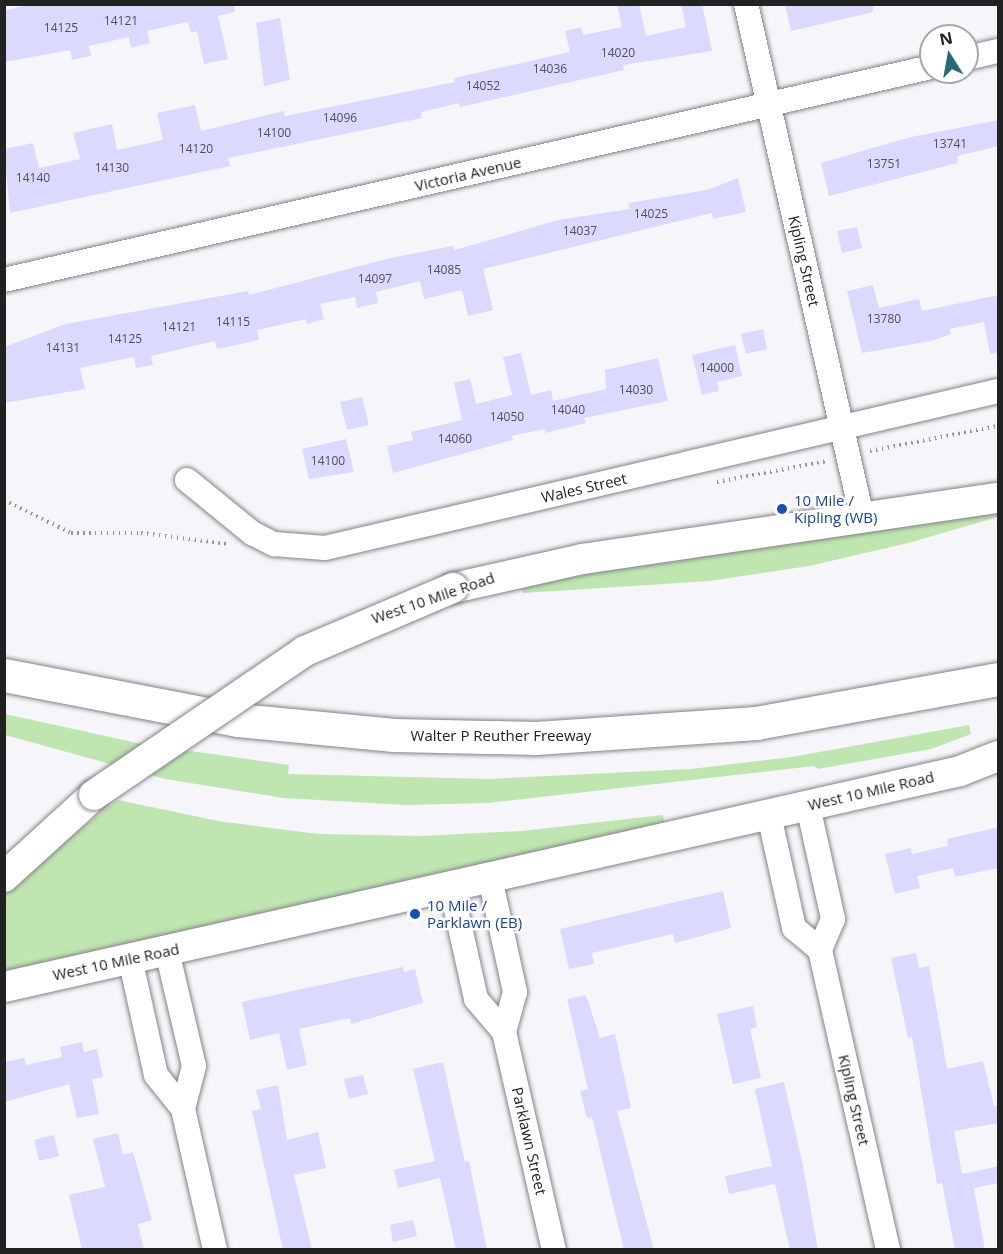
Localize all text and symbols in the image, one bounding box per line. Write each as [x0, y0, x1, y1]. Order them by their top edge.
house number: 14121 [104, 14, 138, 28]
house number: 14125 [44, 21, 78, 35]
north arrow [919, 24, 979, 84]
text: N [937, 26, 954, 50]
house number: 14020 [601, 46, 635, 60]
house number: 14036 [533, 62, 567, 76]
house number: 14052 [466, 79, 500, 93]
house number: 14096 [323, 111, 357, 125]
house number: 14100 [257, 126, 291, 140]
house number: 13741 [933, 137, 967, 151]
house number: 14120 [179, 142, 213, 156]
street label: Victoria Avenue [413, 153, 523, 195]
house number: 13751 [867, 157, 901, 171]
house number: 14130 [95, 161, 129, 175]
house number: 14140 [16, 171, 50, 185]
house number: 14025 [634, 207, 668, 221]
street label: Kipling Street [785, 214, 823, 308]
house number: 14037 [563, 224, 597, 238]
house number: 14085 [427, 263, 461, 277]
house number: 14097 [358, 272, 392, 286]
house number: 13780 [867, 312, 901, 326]
house number: 14115 [216, 315, 250, 329]
house number: 14121 [162, 320, 196, 334]
house number: 14125 [108, 332, 142, 346]
house number: 14131 [46, 341, 80, 355]
house number: 14000 [700, 361, 734, 375]
house number: 14030 [619, 383, 653, 397]
house number: 14040 [551, 403, 585, 417]
house number: 14050 [490, 410, 524, 424]
house number: 14060 [438, 432, 472, 446]
house number: 14100 [311, 454, 345, 468]
street label: Wales Street [539, 469, 629, 507]
place label: 10 Mile / Kipling (WB) [794, 491, 877, 526]
marker: 10 Mile / Kipling (WB) [775, 502, 789, 516]
street label: West 10 Mile Road [369, 569, 497, 627]
street label: Walter P Reuther Freeway [411, 727, 591, 745]
street label: West 10 Mile Road [806, 768, 936, 814]
place label: 10 Mile / Parklawn (EB) [427, 896, 522, 931]
marker: 10 Mile / Parklawn (EB) [408, 907, 422, 921]
street label: West 10 Mile Road [51, 940, 181, 984]
street label: Kipling Street [835, 1053, 873, 1147]
street label: Parklawn Street [508, 1085, 550, 1197]

